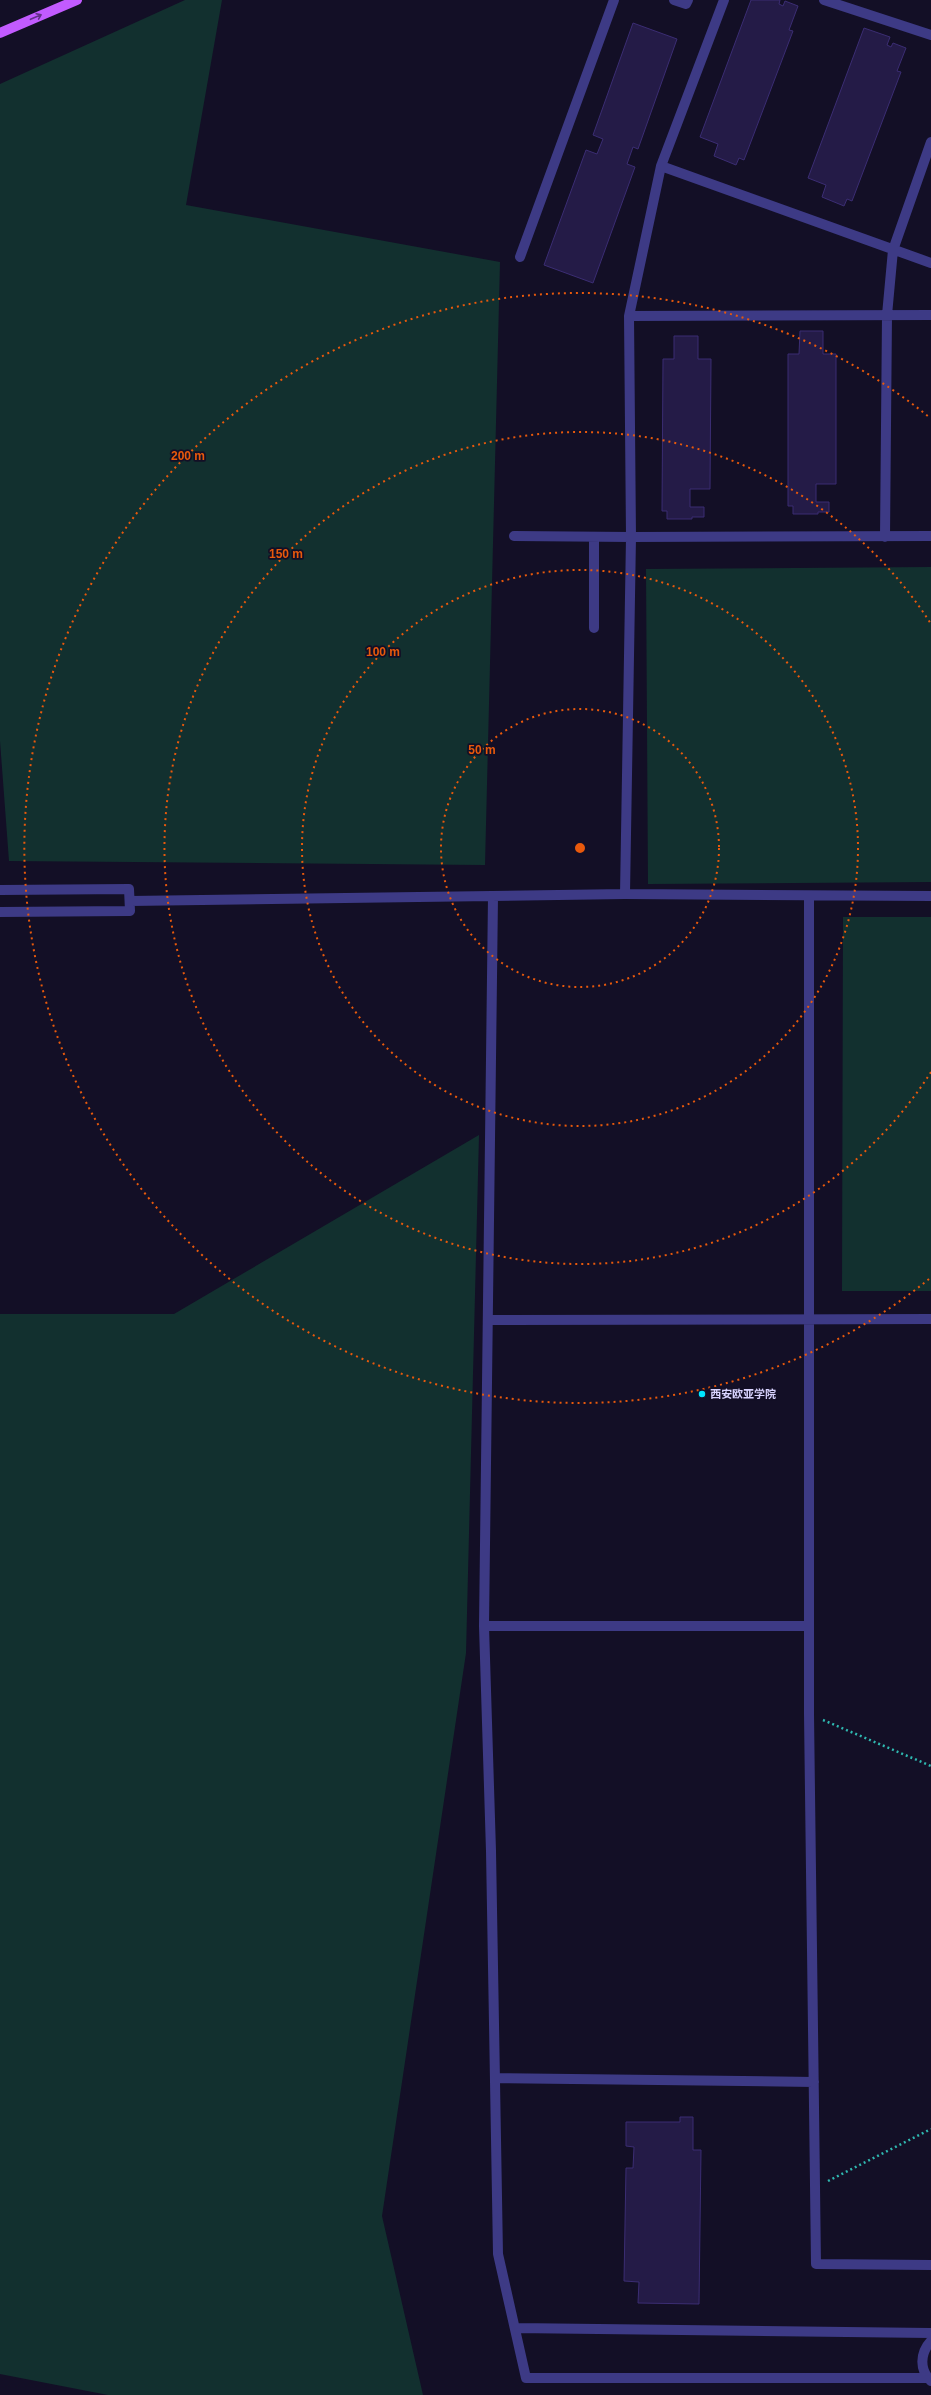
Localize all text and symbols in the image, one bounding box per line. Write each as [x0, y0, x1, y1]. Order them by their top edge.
one-way arrow [29, 13, 41, 21]
text: 200 m [171, 449, 205, 463]
text: 150 m [269, 547, 303, 561]
text: 100 m [366, 645, 400, 659]
text: 50 m [468, 743, 496, 757]
centre of rings [573, 841, 587, 855]
place label: 西安欧亚学院 [710, 1388, 776, 1400]
marker: 西安欧亚学院 [697, 1389, 707, 1399]

